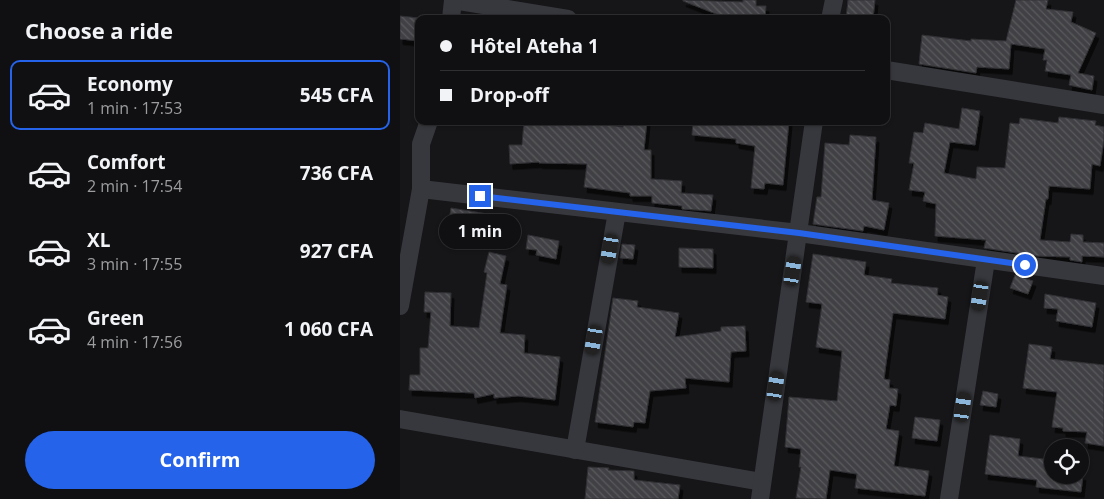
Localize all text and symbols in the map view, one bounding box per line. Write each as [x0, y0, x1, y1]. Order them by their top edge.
text: Choose a ride [25, 15, 173, 45]
text: Hôtel Ateha 1 [470, 33, 599, 59]
text: Economy [87, 71, 173, 97]
icon: car [27, 73, 72, 118]
text: 545 CFA [300, 82, 373, 108]
text: Drop-off [470, 82, 549, 108]
text: 1 min · 17:53 [87, 97, 182, 119]
text: Comfort [87, 149, 166, 175]
icon: car [27, 151, 72, 196]
text: 736 CFA [300, 160, 373, 186]
text: 2 min · 17:54 [87, 175, 182, 197]
route end [469, 185, 491, 207]
callout: 1 min [439, 214, 521, 248]
text: 1 min [458, 220, 502, 242]
text: XL [87, 227, 110, 253]
icon: car [27, 229, 72, 274]
car [600, 233, 619, 265]
text: 927 CFA [300, 238, 373, 264]
text: 3 min · 17:55 [87, 253, 182, 275]
route start [1014, 254, 1036, 276]
car [783, 255, 802, 287]
car [970, 280, 989, 312]
text: Green [87, 305, 144, 331]
icon: car [27, 307, 72, 352]
text: 1 060 CFA [284, 316, 373, 342]
car [584, 324, 603, 356]
text: 4 min · 17:56 [87, 331, 182, 353]
car [766, 370, 785, 402]
car [953, 391, 972, 423]
button: Confirm [25, 431, 375, 489]
map controls [1044, 439, 1089, 484]
button: locate [1044, 439, 1089, 484]

